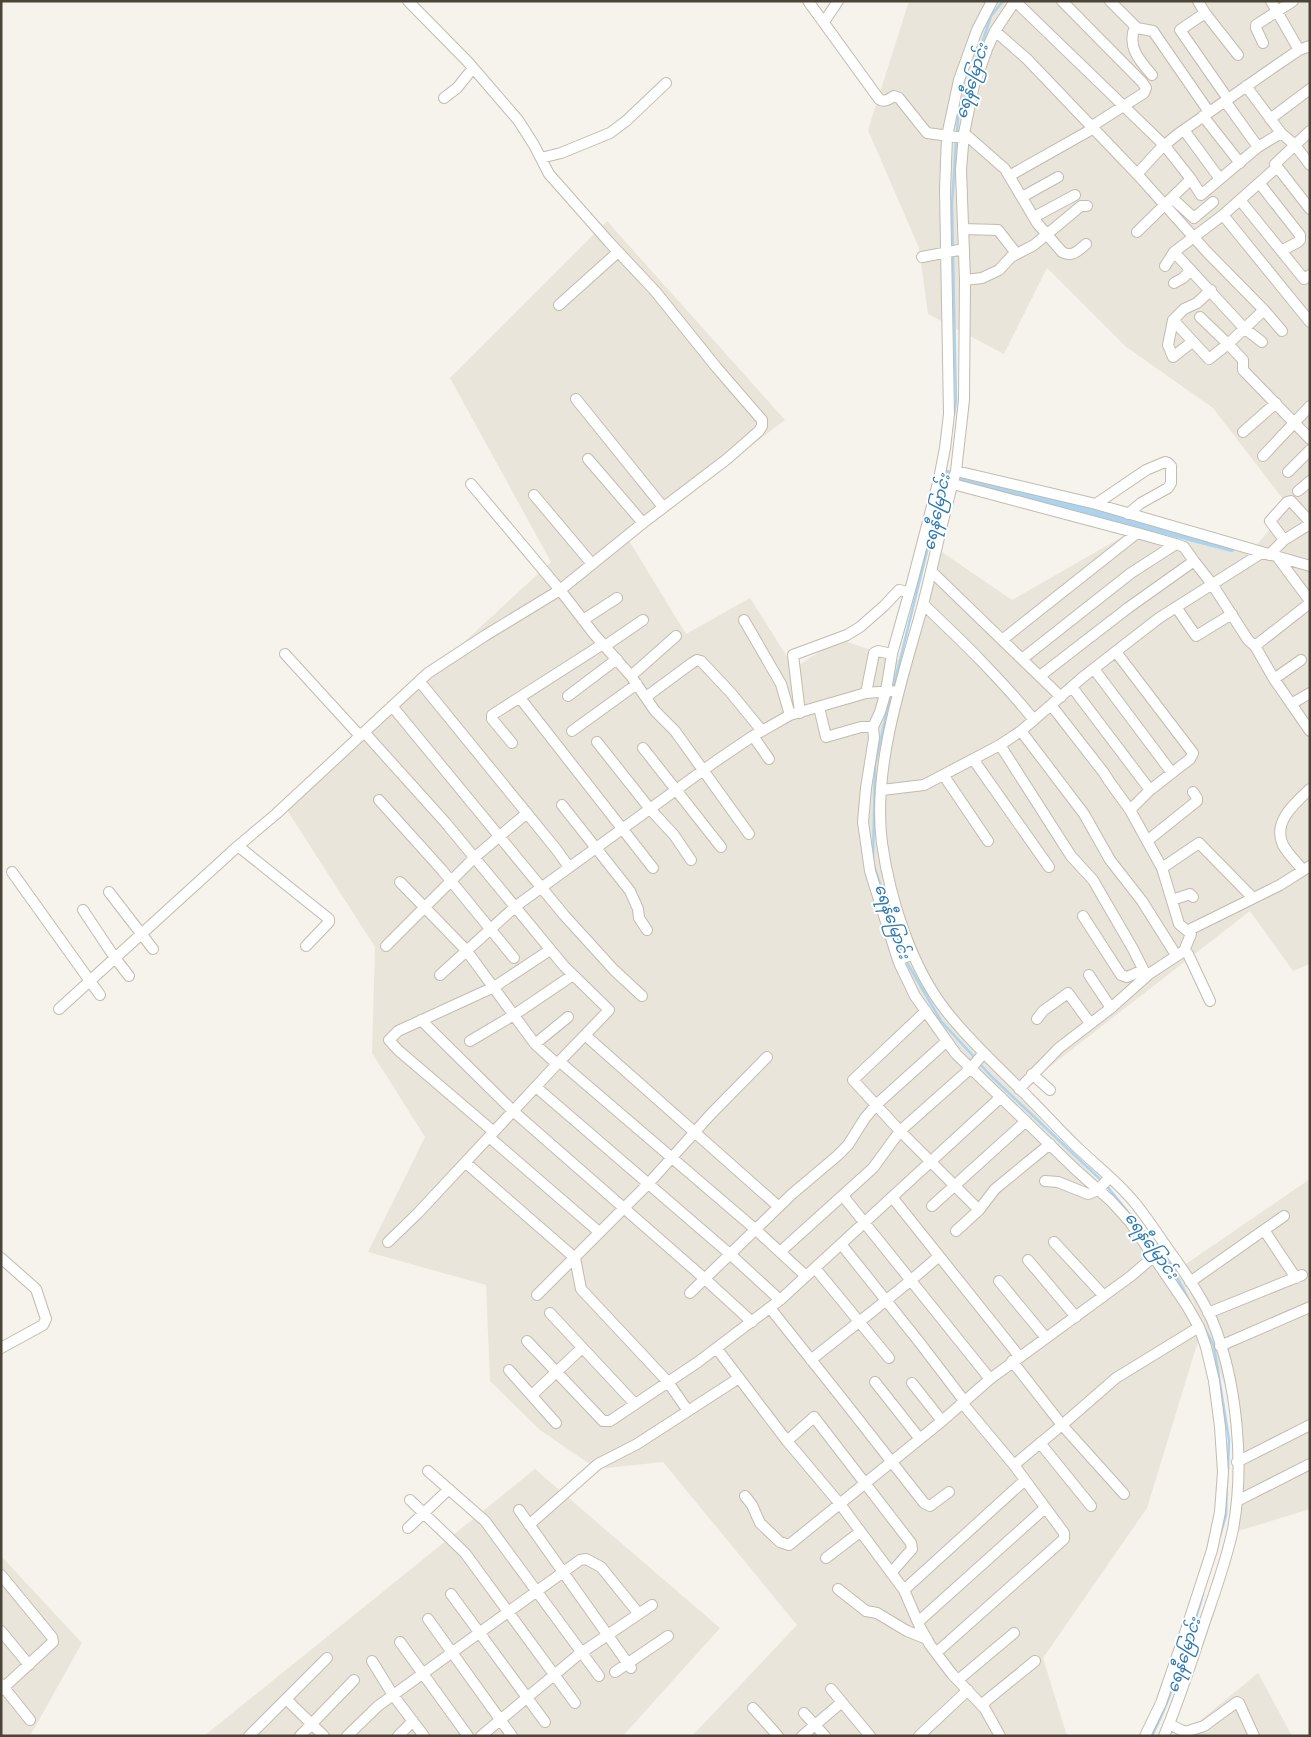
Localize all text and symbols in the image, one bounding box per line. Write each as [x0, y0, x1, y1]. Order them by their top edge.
water label: ရေနီမြောင်း [949, 39, 996, 122]
water label: ရေနီမြောင်း [917, 470, 958, 553]
water label: ရေနီမြောင်း [867, 881, 917, 964]
water label: ရေနီမြောင်း [1118, 1207, 1185, 1286]
water label: ရေနီမြောင်း [1161, 1613, 1209, 1696]

